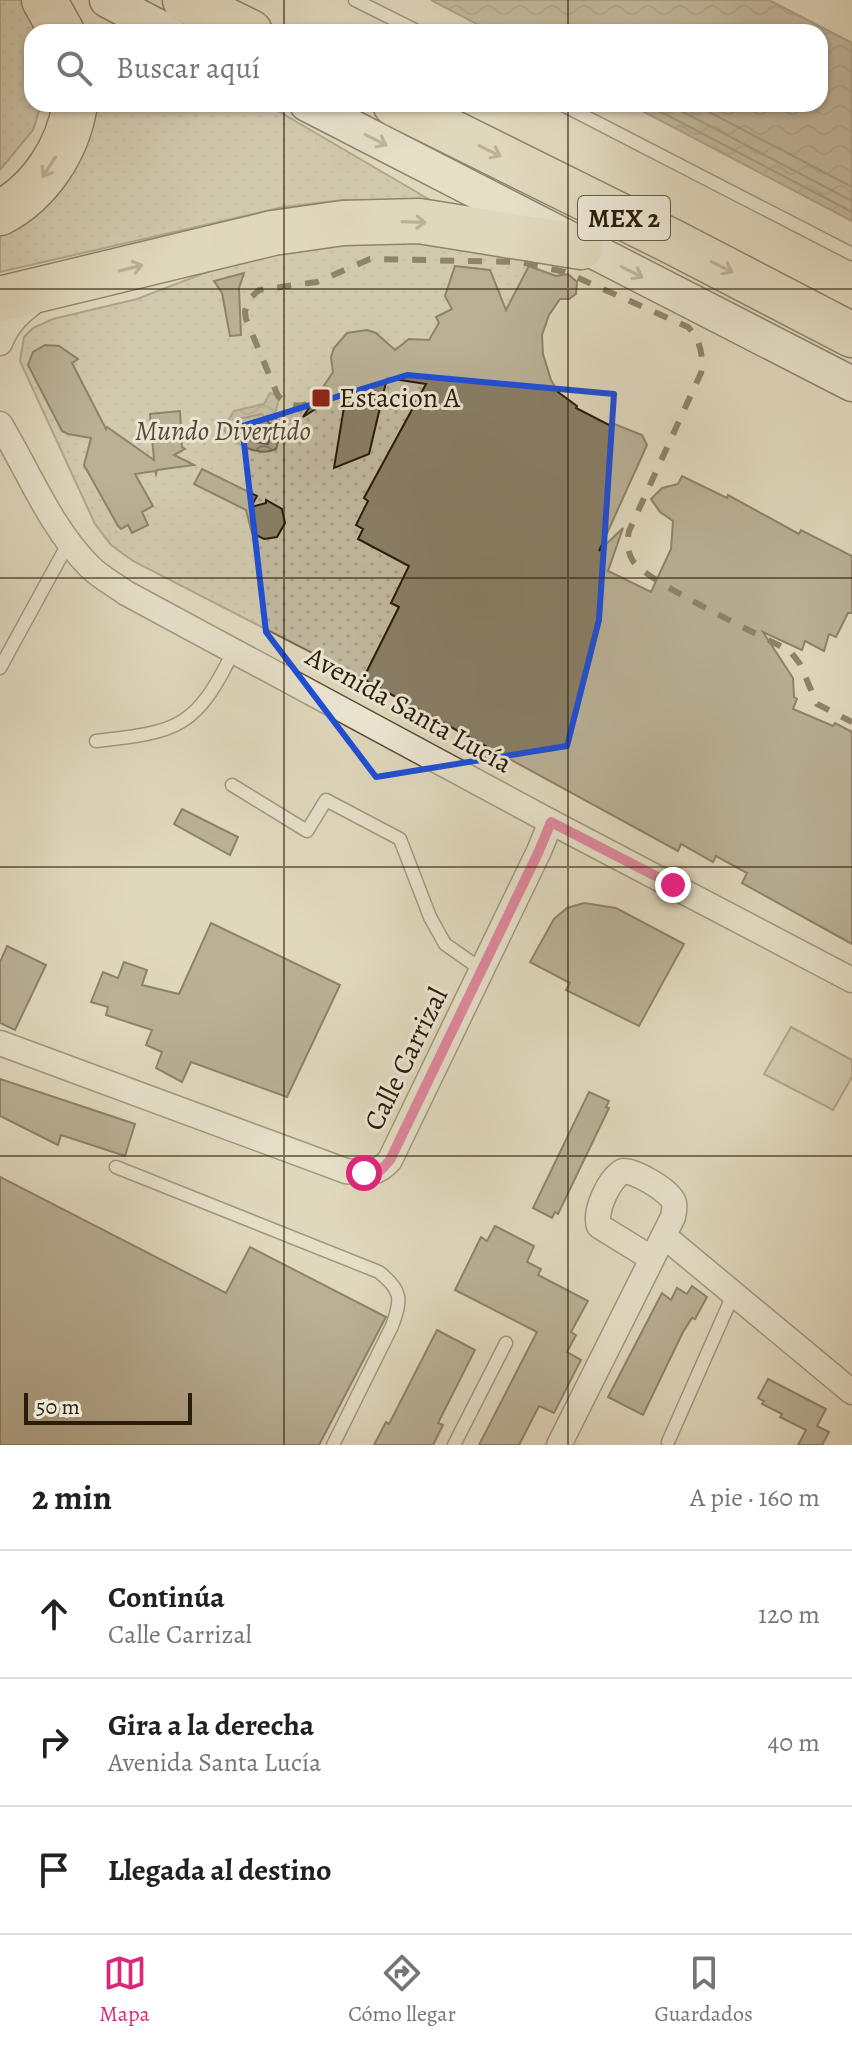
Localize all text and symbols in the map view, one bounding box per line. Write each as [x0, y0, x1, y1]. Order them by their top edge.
search box [24, 24, 828, 112]
icon: search [52, 46, 96, 90]
text: Buscar aquí [116, 48, 260, 88]
one-way arrow [364, 133, 388, 148]
one-way arrow [477, 144, 501, 159]
one-way arrow [41, 155, 57, 178]
road number: MEX 2 [578, 196, 670, 240]
one-way arrow [400, 215, 427, 230]
one-way arrow [118, 260, 144, 275]
one-way arrow [710, 260, 734, 276]
one-way arrow [619, 265, 643, 281]
place label: Estacion A [339, 379, 461, 417]
marker: Estacion A [310, 387, 332, 409]
park label: Mundo Divertido [135, 412, 311, 450]
street label: Avenida Santa Lucía [298, 637, 519, 782]
route end [655, 867, 691, 903]
street label: Calle Carrizal [355, 981, 457, 1137]
route start [346, 1155, 382, 1191]
scale bar [24, 1389, 192, 1425]
text: 50 m [36, 1392, 80, 1422]
text: 2 min [32, 1474, 112, 1521]
text: A pie · 160 m [690, 1480, 820, 1515]
text: Continúa [108, 1577, 225, 1617]
icon: ahead [32, 1592, 76, 1636]
text: 120 m [758, 1597, 820, 1632]
text: Calle Carrizal [108, 1617, 252, 1652]
text: Gira a la derecha [108, 1705, 314, 1745]
icon: right [32, 1720, 76, 1764]
text: 40 m [768, 1725, 820, 1760]
text: Avenida Santa Lucía [108, 1745, 321, 1780]
icon: arrive [32, 1848, 76, 1892]
text: Llegada al destino [108, 1850, 331, 1890]
tab: Mapa [99, 1951, 150, 2029]
tab: Cómo llegar [348, 1951, 456, 2029]
tab: Guardados [654, 1951, 753, 2029]

